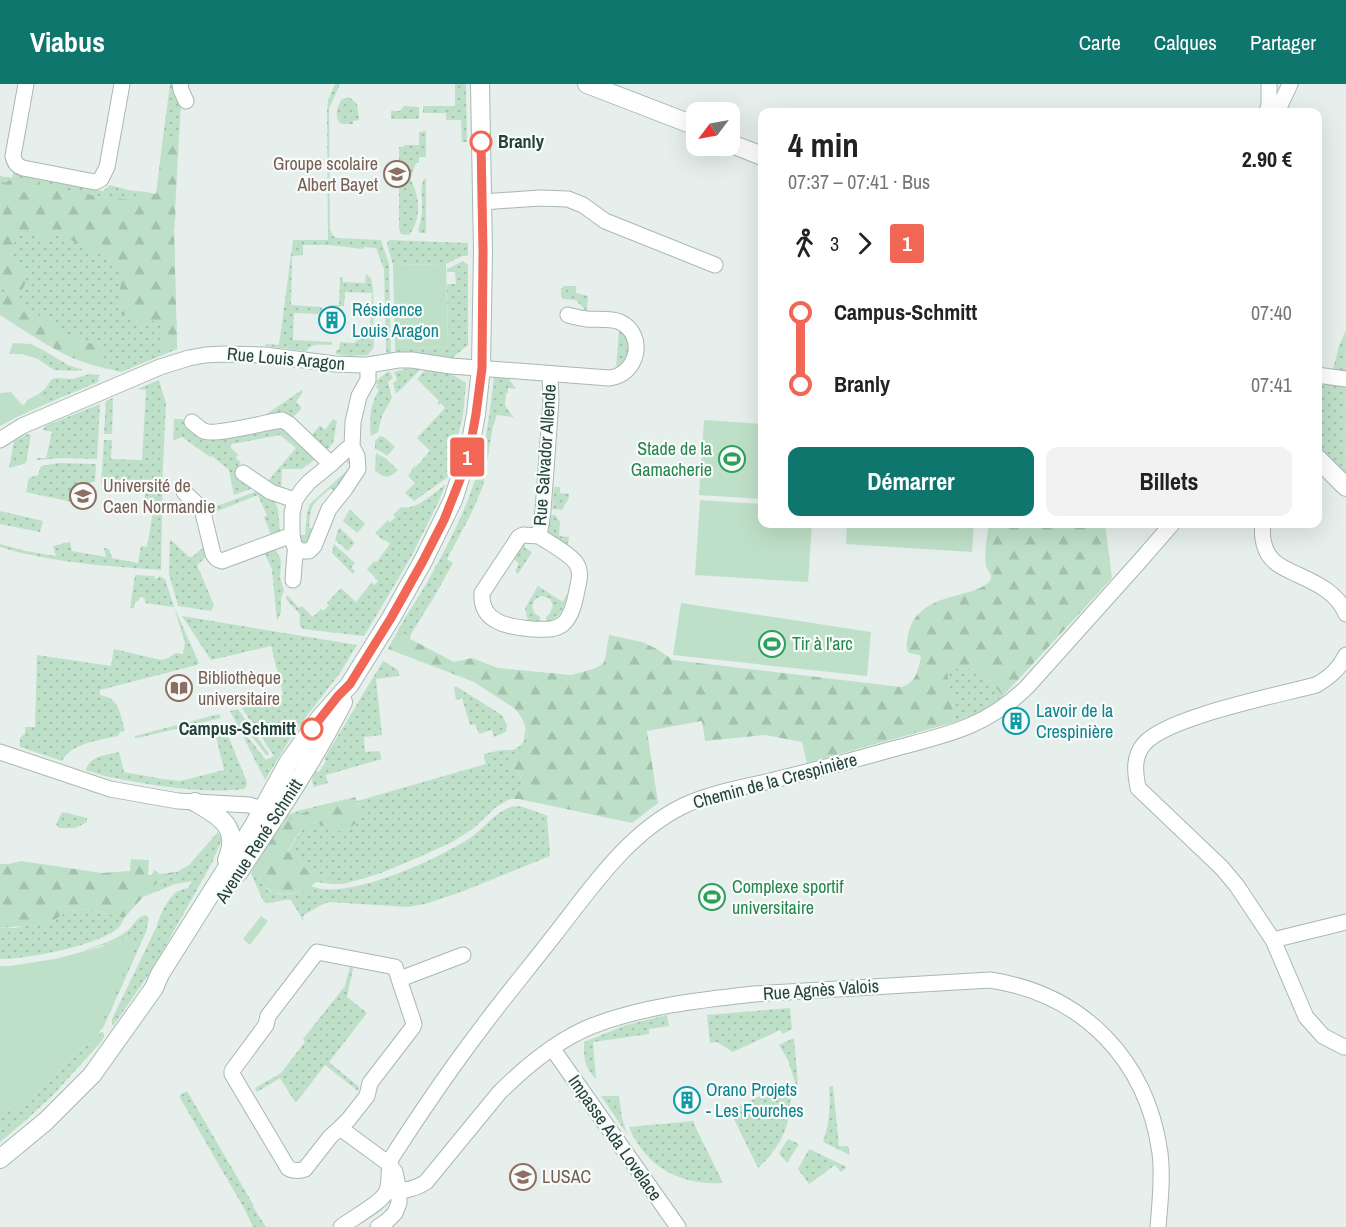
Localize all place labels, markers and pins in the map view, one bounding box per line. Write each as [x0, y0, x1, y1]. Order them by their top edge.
place label: Branly [498, 129, 545, 154]
marker: Branly [470, 131, 492, 153]
place label: Groupe scolaire Albert Bayet [273, 151, 378, 197]
school or university icon: Groupe scolaire Albert Bayet [382, 159, 412, 189]
place label: Résidence Louis Aragon [352, 297, 439, 343]
building icon: Résidence Louis Aragon [317, 305, 347, 335]
place label: Stade de la Gamacherie [631, 436, 712, 482]
sports icon: Stade de la Gamacherie [717, 444, 747, 474]
place label: Université de Caen Normandie [103, 473, 215, 519]
school or university icon: Université de Caen Normandie [68, 481, 98, 511]
sports icon: Tir à l'arc [757, 629, 787, 659]
place label: Tir à l'arc [792, 631, 853, 656]
place label: Bibliothèque universitaire [198, 665, 281, 711]
library icon: Bibliothèque universitaire [164, 673, 194, 703]
place label: Lavoir de la Crespinière [1036, 698, 1113, 744]
building icon: Lavoir de la Crespinière [1001, 706, 1031, 736]
place label: Campus-Schmitt [179, 716, 296, 741]
marker: Campus-Schmitt [301, 718, 323, 740]
place label: Complexe sportif universitaire [732, 874, 844, 920]
sports icon: Complexe sportif universitaire [697, 882, 727, 912]
place label: Orano Projets - Les Fourches [706, 1077, 804, 1123]
building icon: Orano Projets - Les Fourches [672, 1085, 702, 1115]
school or university icon: LUSAC [508, 1162, 538, 1192]
place label: LUSAC [542, 1164, 591, 1189]

